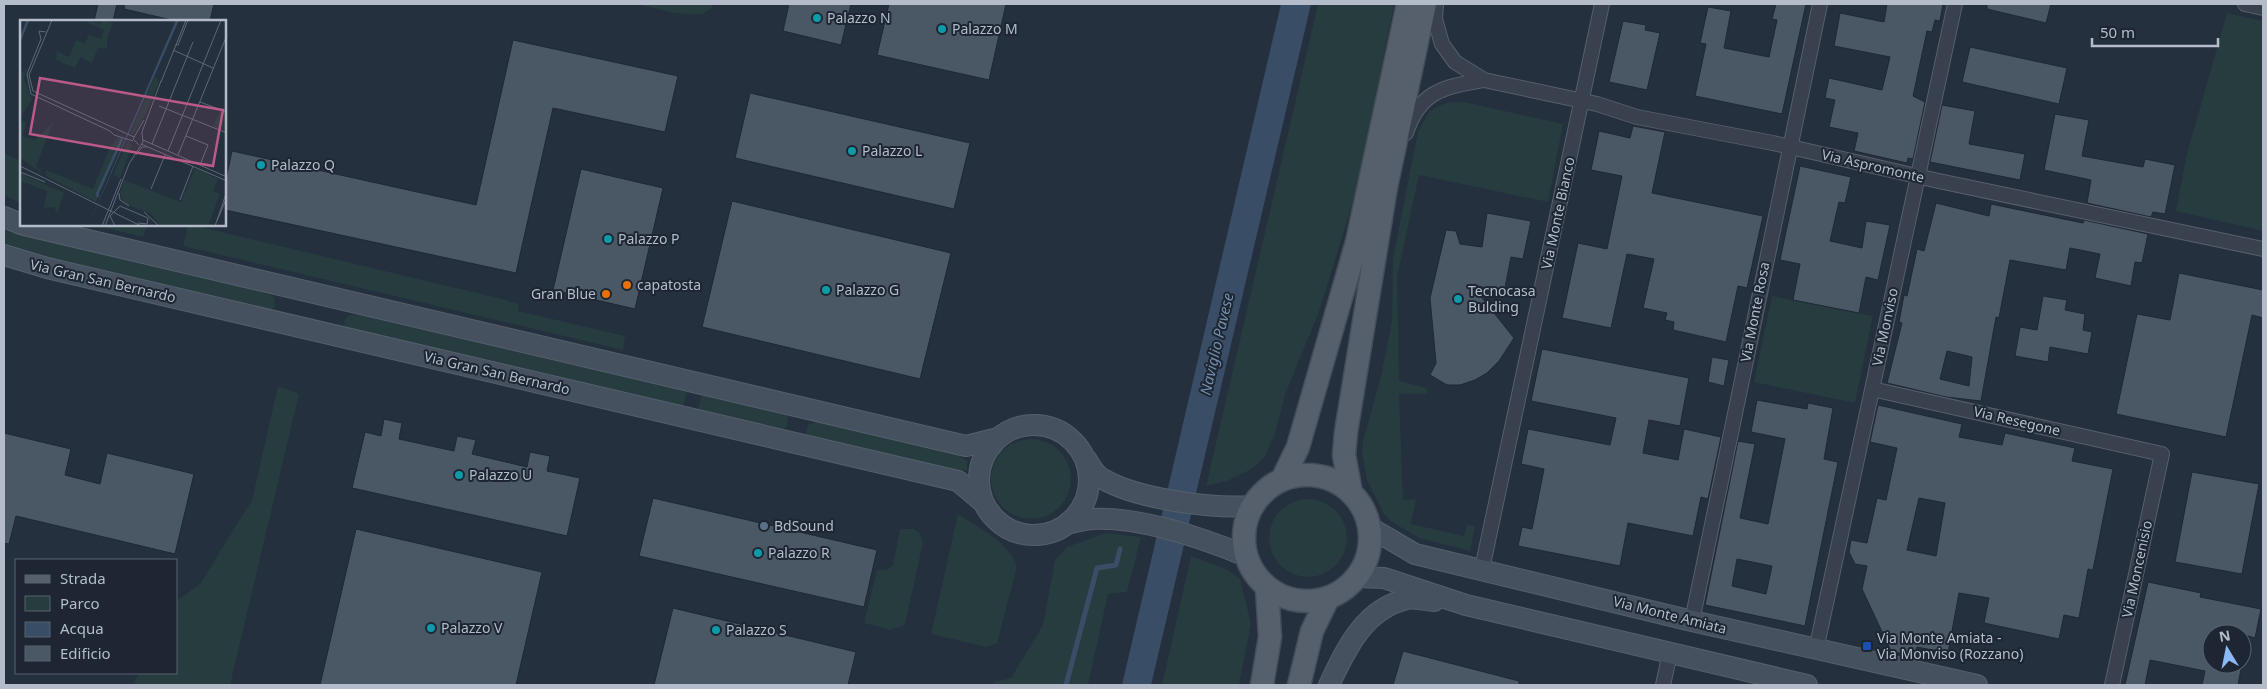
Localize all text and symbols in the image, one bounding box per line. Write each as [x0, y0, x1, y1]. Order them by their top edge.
place label: Palazzo N [827, 8, 891, 27]
marker: Palazzo N [811, 12, 823, 24]
scale bar [2092, 15, 2218, 47]
place label: Palazzo M [952, 19, 1018, 38]
inset map [20, 20, 226, 226]
text: 50 m [2100, 22, 2135, 42]
marker: Palazzo M [936, 23, 948, 35]
place label: Palazzo L [862, 141, 922, 160]
street label: Via Aspromonte [1820, 144, 1926, 187]
marker: Palazzo L [846, 145, 858, 157]
place label: Palazzo Q [271, 155, 335, 174]
street label: Via Monte Bianco [1536, 155, 1579, 271]
marker: Palazzo Q [255, 159, 267, 171]
place label: Palazzo P [618, 229, 680, 248]
marker: Palazzo P [602, 233, 614, 245]
street label: Via Gran San Bernardo [28, 254, 178, 307]
street label: Via Monte Rosa [1735, 260, 1774, 364]
place label: capatosta [637, 275, 701, 294]
marker: capatosta [621, 279, 633, 291]
place label: Palazzo G [836, 280, 899, 299]
place label: Tecnocasa Bulding [1468, 281, 1536, 316]
place label: Gran Blue [531, 284, 596, 303]
marker: Palazzo G [820, 284, 832, 296]
street label: Via Monviso [1867, 286, 1902, 368]
marker: Gran Blue [600, 288, 612, 300]
water label: Naviglio Pavese [1195, 290, 1238, 397]
marker: Tecnocasa Bulding [1452, 293, 1464, 305]
street label: Via Gran San Bernardo [422, 346, 572, 399]
street label: Via Resegone [1972, 401, 2062, 440]
place label: Palazzo U [469, 465, 532, 484]
marker: Palazzo U [453, 469, 465, 481]
place label: BdSound [774, 516, 834, 535]
street label: Via Moncenisio [2117, 519, 2156, 619]
marker: BdSound [758, 520, 770, 532]
place label: Palazzo R [768, 543, 830, 562]
marker: Palazzo R [752, 547, 764, 559]
legend [15, 559, 178, 674]
text: Strada [60, 568, 106, 588]
street label: Via Monte Amiata [1611, 591, 1729, 638]
text: Parco [60, 593, 100, 613]
text: Acqua [60, 618, 104, 638]
place label: Palazzo V [441, 618, 503, 637]
place label: Palazzo S [726, 620, 787, 639]
marker: Palazzo V [425, 622, 437, 634]
marker: Palazzo S [710, 624, 722, 636]
north arrow [2202, 624, 2252, 674]
text: N [2217, 625, 2232, 646]
place label: Via Monte Amiata - Via Monviso (Rozzano) [1877, 628, 2023, 663]
marker: Via Monte Amiata - Via Monviso (Rozzano) [1861, 640, 1873, 652]
text: Edificio [60, 643, 111, 663]

